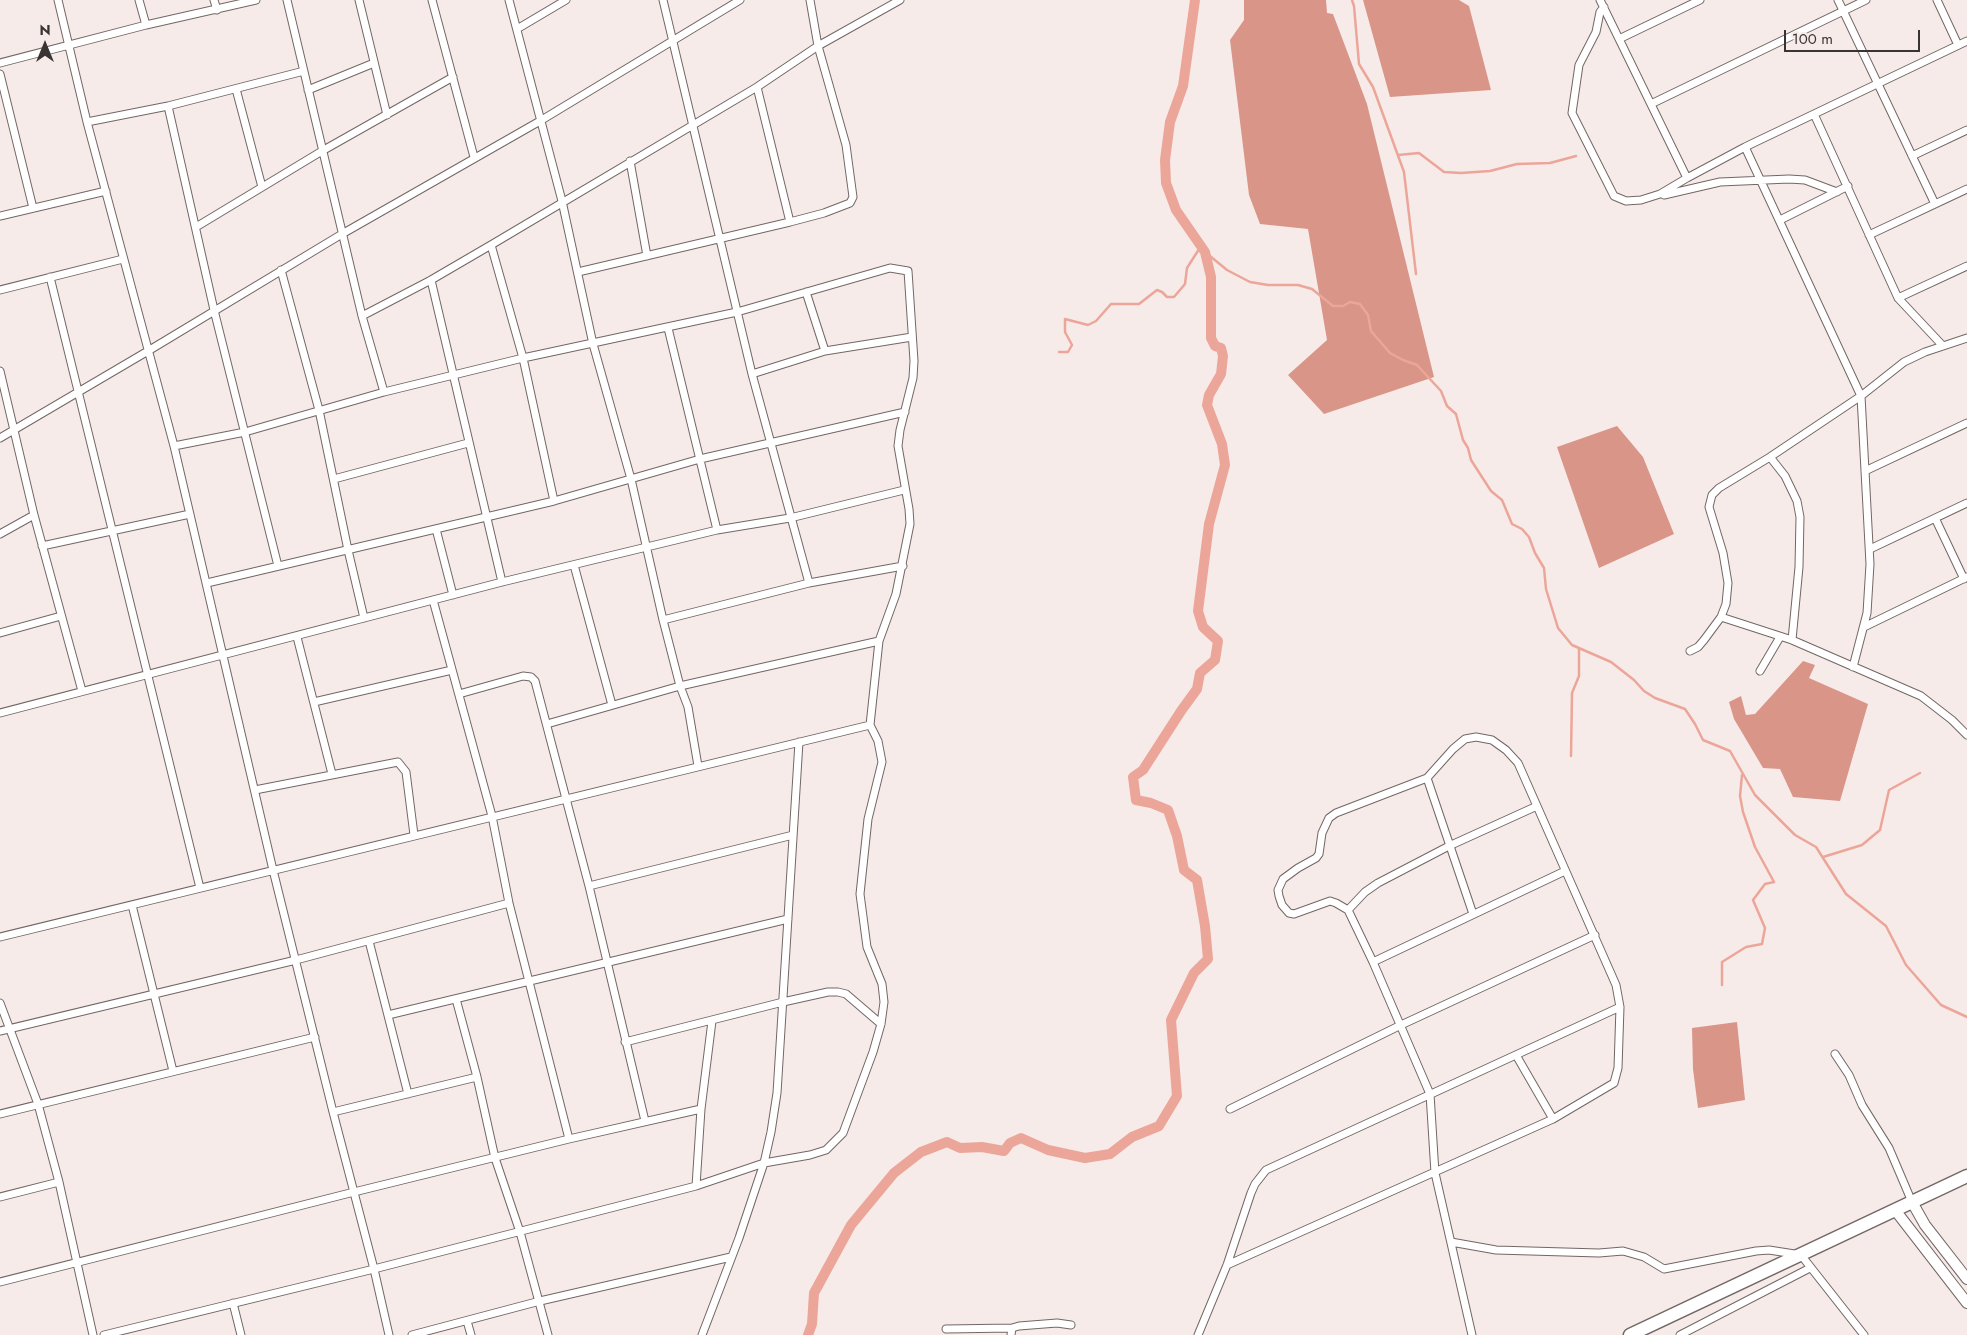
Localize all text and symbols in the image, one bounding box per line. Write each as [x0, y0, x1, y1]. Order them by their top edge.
north arrow [20, 20, 70, 70]
text: N [39, 20, 51, 40]
scale bar [1787, 20, 1923, 52]
text: 100 m [1792, 28, 1833, 50]

